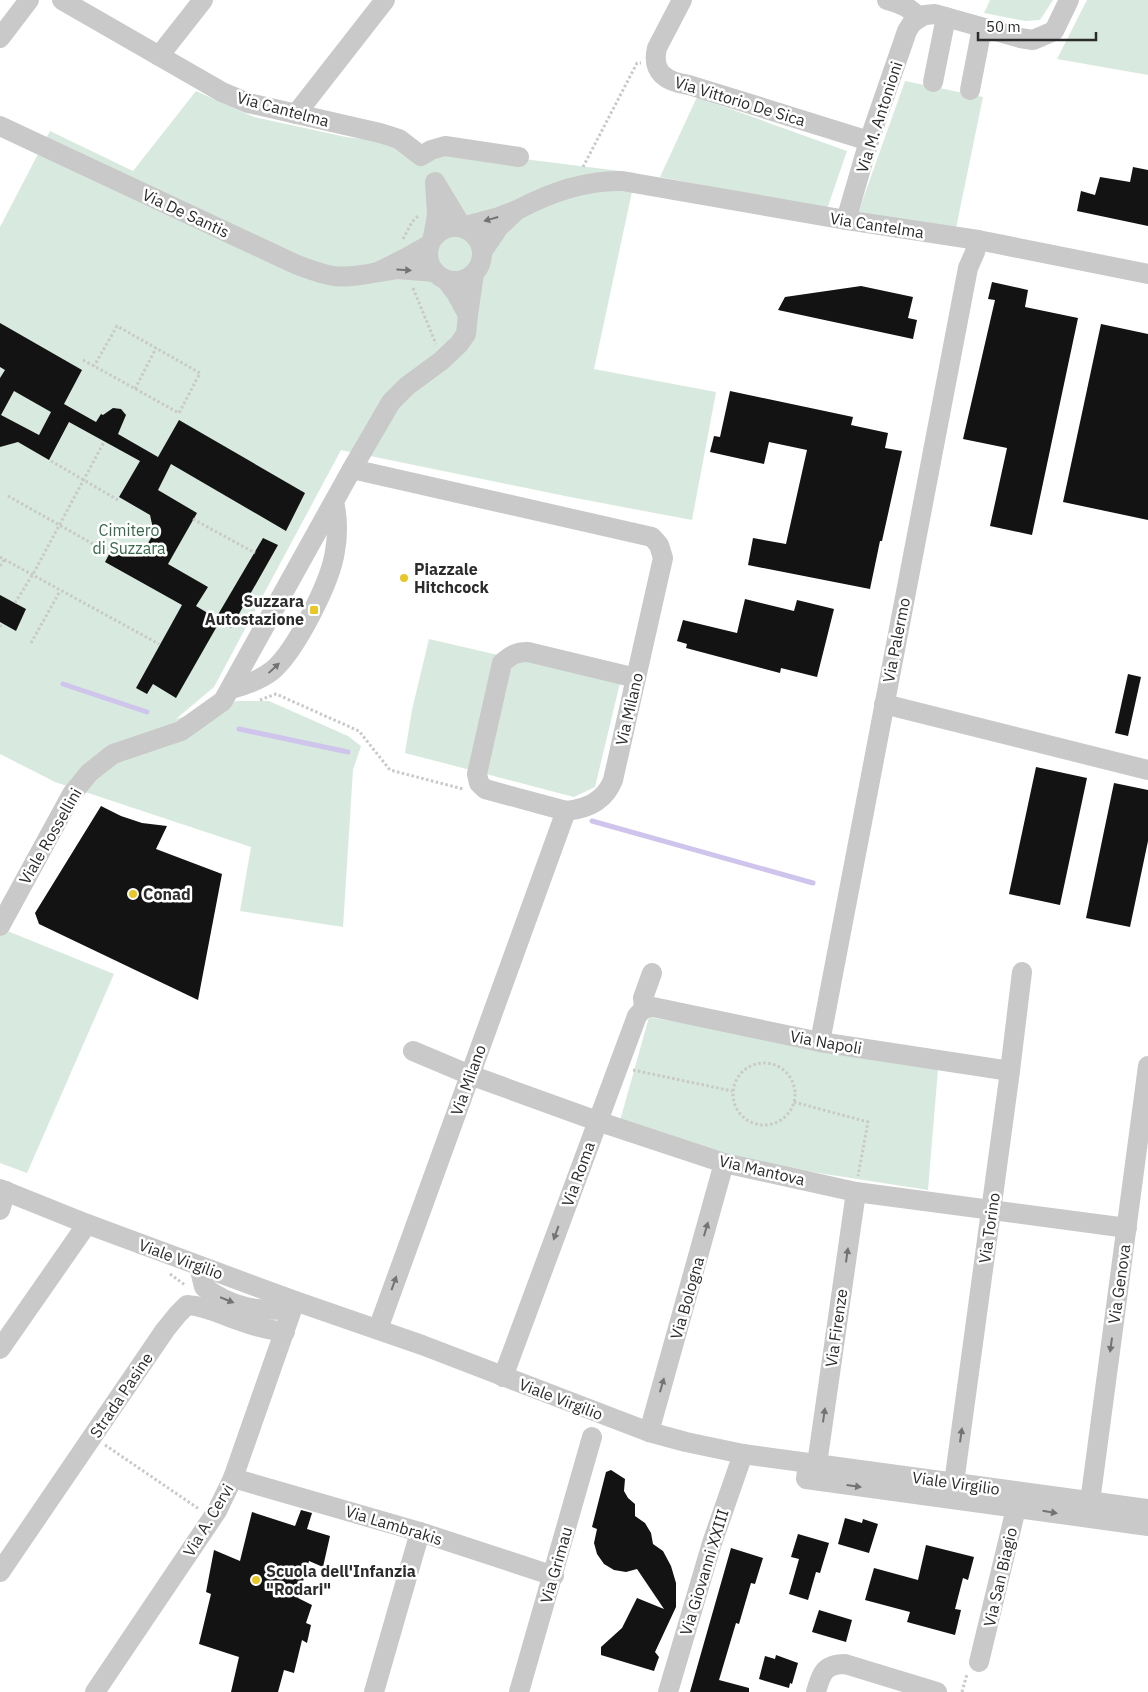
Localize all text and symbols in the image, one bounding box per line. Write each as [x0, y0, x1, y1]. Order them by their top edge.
scale bar [978, 10, 1096, 42]
text: 50 m [986, 17, 1021, 36]
street label: Via M. Antonioni [852, 59, 906, 175]
street label: Via Vittorio De Sica [672, 72, 808, 131]
street label: Via Cantelma [235, 87, 332, 131]
street label: Via De Santis [139, 184, 233, 242]
street label: Via Cantelma [829, 208, 926, 242]
one-way arrow [483, 216, 498, 224]
one-way arrow [396, 266, 412, 274]
park label: Cimitero di Suzzara [92, 520, 166, 558]
place label: Piazzale Hitchcock [414, 559, 490, 597]
marker: Piazzale Hitchcock [398, 572, 410, 584]
place label: Suzzara Autostazione [205, 591, 304, 629]
street label: Via Palermo [878, 596, 914, 684]
marker: Suzzara Autostazione [308, 604, 320, 616]
one-way arrow [267, 662, 280, 673]
street label: Via Milano [611, 671, 647, 747]
street label: Viale Rossellini [14, 784, 86, 888]
place label: Conad [143, 884, 191, 904]
marker: Conad [127, 888, 139, 900]
street label: Via Napoli [789, 1026, 863, 1058]
street label: Via Milano [446, 1042, 490, 1118]
street label: Via Roma [557, 1138, 599, 1209]
street label: Via Mantova [717, 1150, 807, 1190]
street label: Via Torino [974, 1191, 1004, 1265]
one-way arrow [702, 1221, 710, 1236]
one-way arrow [552, 1226, 560, 1241]
street label: Viale Virgilio [136, 1235, 226, 1283]
street label: Via Genova [1104, 1242, 1135, 1325]
one-way arrow [843, 1246, 851, 1262]
street label: Via Bologna [666, 1254, 708, 1342]
one-way arrow [391, 1276, 398, 1291]
street label: Via Firenze [821, 1287, 851, 1368]
one-way arrow [220, 1297, 234, 1305]
one-way arrow [1107, 1338, 1115, 1354]
street label: Strada Pasine [85, 1348, 157, 1441]
street label: Viale Virgilio [516, 1374, 606, 1424]
one-way arrow [658, 1378, 666, 1393]
one-way arrow [820, 1407, 828, 1423]
one-way arrow [957, 1427, 965, 1443]
street label: Viale Virgilio [911, 1467, 1001, 1499]
street label: Via A. Cervi [178, 1480, 238, 1560]
one-way arrow [846, 1482, 862, 1490]
street label: Via Lambrakis [343, 1501, 445, 1549]
street label: Via Giovanni XXIII [675, 1506, 733, 1638]
one-way arrow [1042, 1508, 1058, 1516]
street label: Via Grimau [536, 1524, 576, 1606]
street label: Via San Biagio [979, 1525, 1021, 1629]
place label: Scuola dell'Infanzia "Rodari" [266, 1561, 416, 1599]
marker: Scuola dell'Infanzia "Rodari" [250, 1574, 262, 1586]

